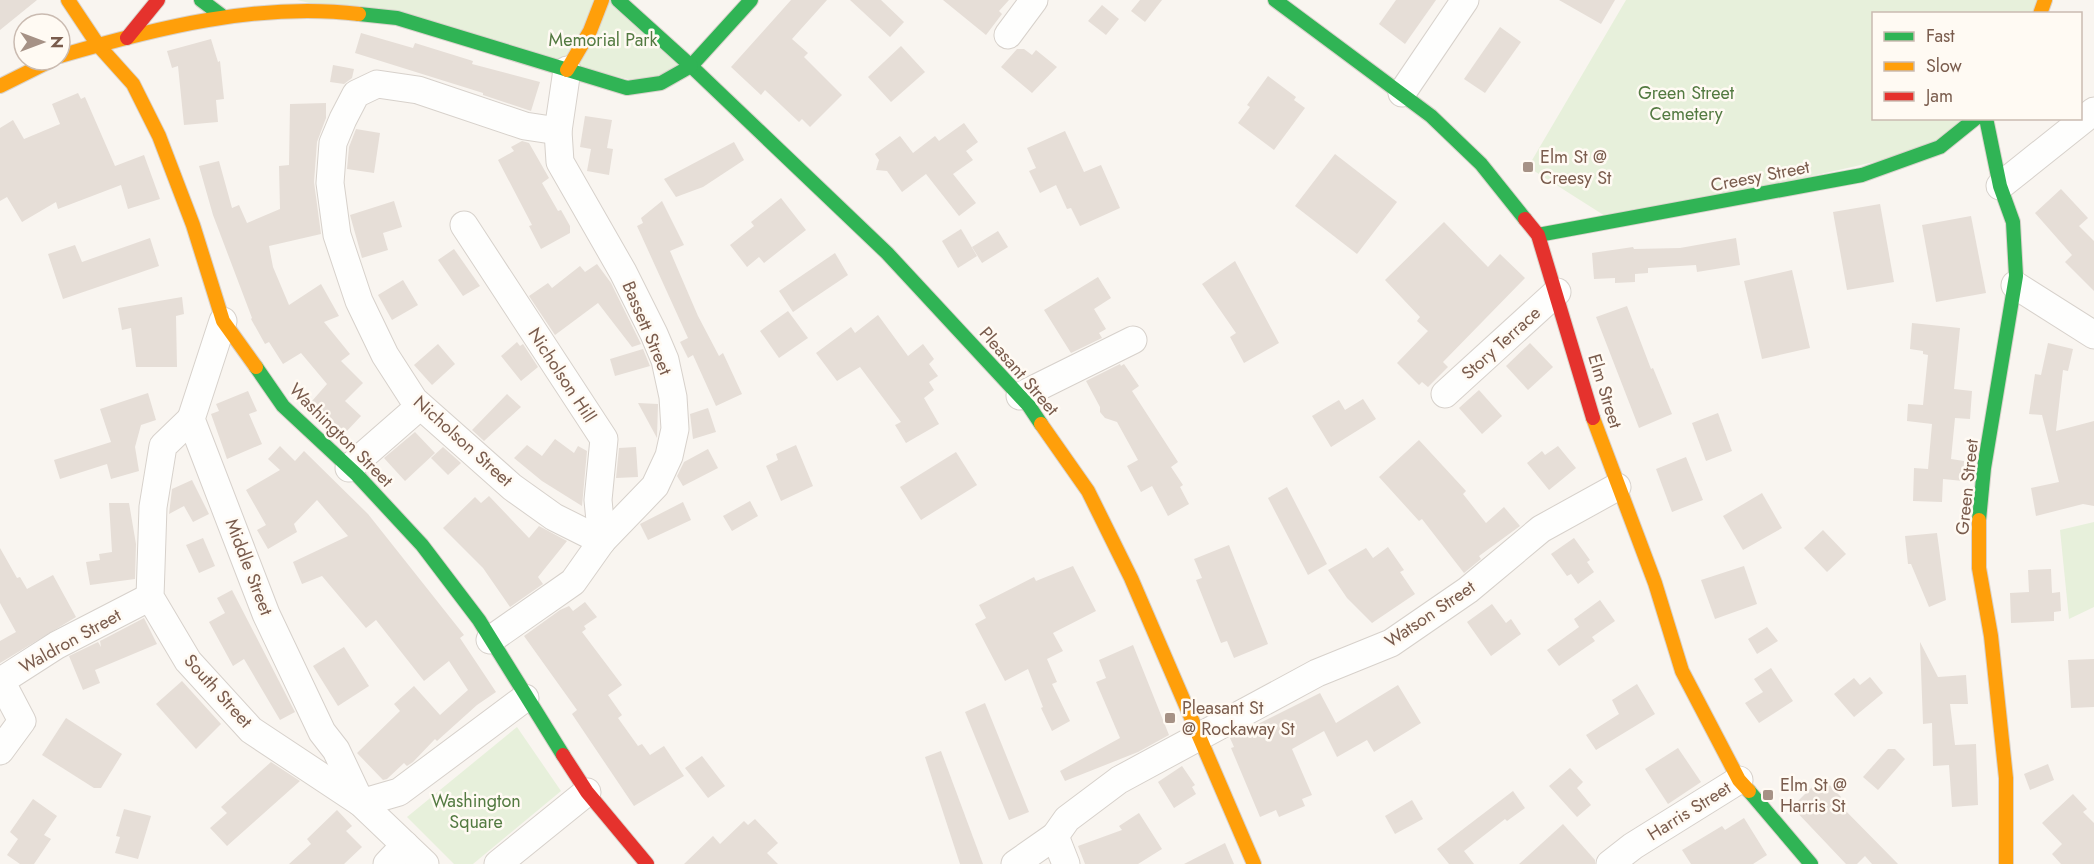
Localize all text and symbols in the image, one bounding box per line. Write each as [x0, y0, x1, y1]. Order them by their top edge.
north arrow [12, 12, 72, 72]
legend [1872, 12, 2082, 120]
text: Fast [1926, 23, 1955, 49]
park label: Memorial Park [549, 27, 657, 53]
text: N [45, 36, 68, 48]
text: Slow [1926, 53, 1963, 79]
park label: Green Street Cemetery [1638, 80, 1735, 127]
text: Jam [1924, 83, 1953, 109]
place label: Elm St @ Creesy St [1540, 144, 1612, 191]
street label: Creesy Street [1708, 154, 1812, 198]
marker: Elm St @ Creesy St [1521, 160, 1535, 174]
street label: Bassett Street [616, 277, 679, 379]
street label: Story Terrace [1456, 300, 1546, 386]
street label: Pleasant Street [973, 321, 1065, 422]
street label: Nicholson Hill [522, 322, 602, 428]
street label: Elm Street [1581, 351, 1629, 432]
street label: Washington Street [283, 377, 399, 493]
street label: Nicholson Street [408, 389, 519, 493]
street label: Green Street [1949, 437, 1985, 536]
street label: Middle Street [219, 515, 280, 620]
street label: Watson Street [1380, 574, 1481, 654]
street label: Waldron Street [14, 602, 126, 680]
street label: South Street [178, 648, 259, 734]
place label: Pleasant St @ Rockaway St [1182, 695, 1295, 742]
marker: Pleasant St @ Rockaway St [1163, 711, 1177, 725]
place label: Elm St @ Harris St [1780, 772, 1847, 819]
street label: Harris Street [1642, 775, 1736, 847]
park label: Washington Square [431, 788, 521, 835]
marker: Elm St @ Harris St [1761, 788, 1775, 802]

